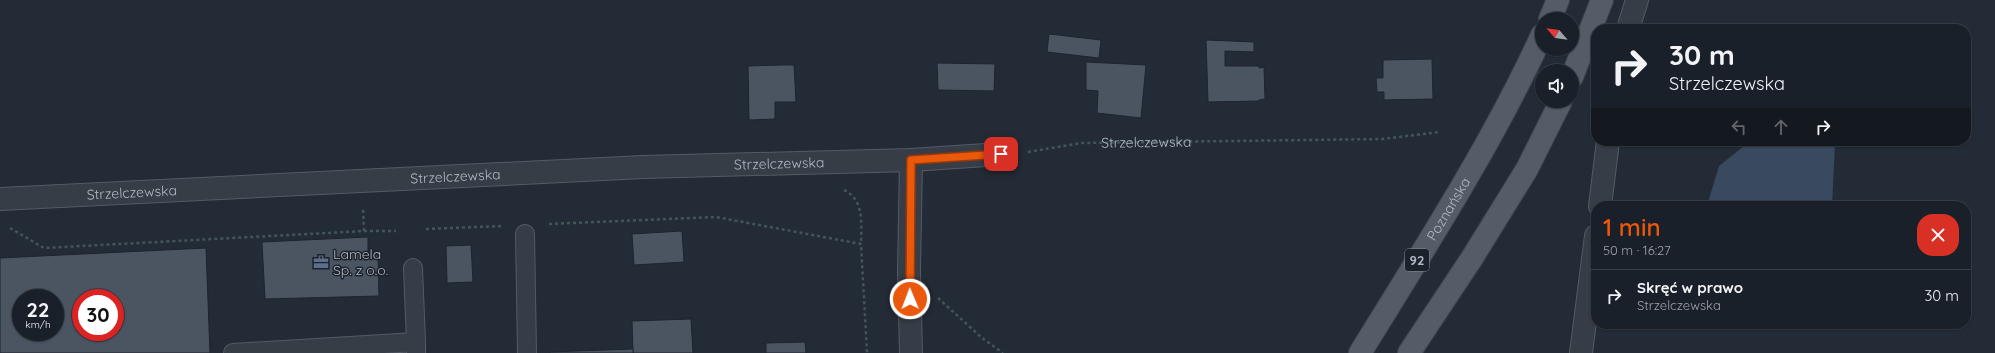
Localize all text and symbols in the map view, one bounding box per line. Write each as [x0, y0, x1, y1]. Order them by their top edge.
north arrow [1535, 12, 1579, 56]
map controls [1535, 12, 1579, 108]
text: 30 m [1669, 37, 1735, 72]
icon: right [1603, 40, 1655, 92]
button: sound [1535, 64, 1579, 108]
text: Strzelczewska [1669, 72, 1785, 95]
icon: left [1728, 116, 1750, 138]
icon: ahead [1770, 116, 1792, 138]
icon: right [1812, 116, 1834, 138]
street label: Strzelczewska [1101, 133, 1192, 152]
pin [984, 137, 1018, 171]
icon: arrive [990, 143, 1012, 165]
street label: Strzelczewska [734, 153, 825, 174]
street label: Strzelczewska [410, 165, 501, 188]
street label: Poznańska [1423, 174, 1474, 244]
street label: Strzelczewska [86, 181, 177, 204]
text: 1 min [1603, 212, 1661, 242]
button: close [1917, 214, 1959, 256]
text: 50 m · 16:27 [1603, 242, 1671, 258]
place label: Lamela Sp. z o.o. [333, 245, 388, 279]
road number: 92 [1405, 249, 1429, 271]
office icon: Lamela Sp. z o.o. [312, 253, 330, 271]
position arrow [889, 278, 931, 320]
text: Skręć w prawo [1637, 278, 1743, 297]
icon: right [1603, 285, 1625, 307]
text: 30 m [1924, 286, 1959, 305]
speed limit sign: 30 [72, 289, 124, 341]
text: 22 [27, 297, 49, 322]
text: Strzelczewska [1637, 297, 1721, 313]
text: km/h [25, 318, 51, 331]

